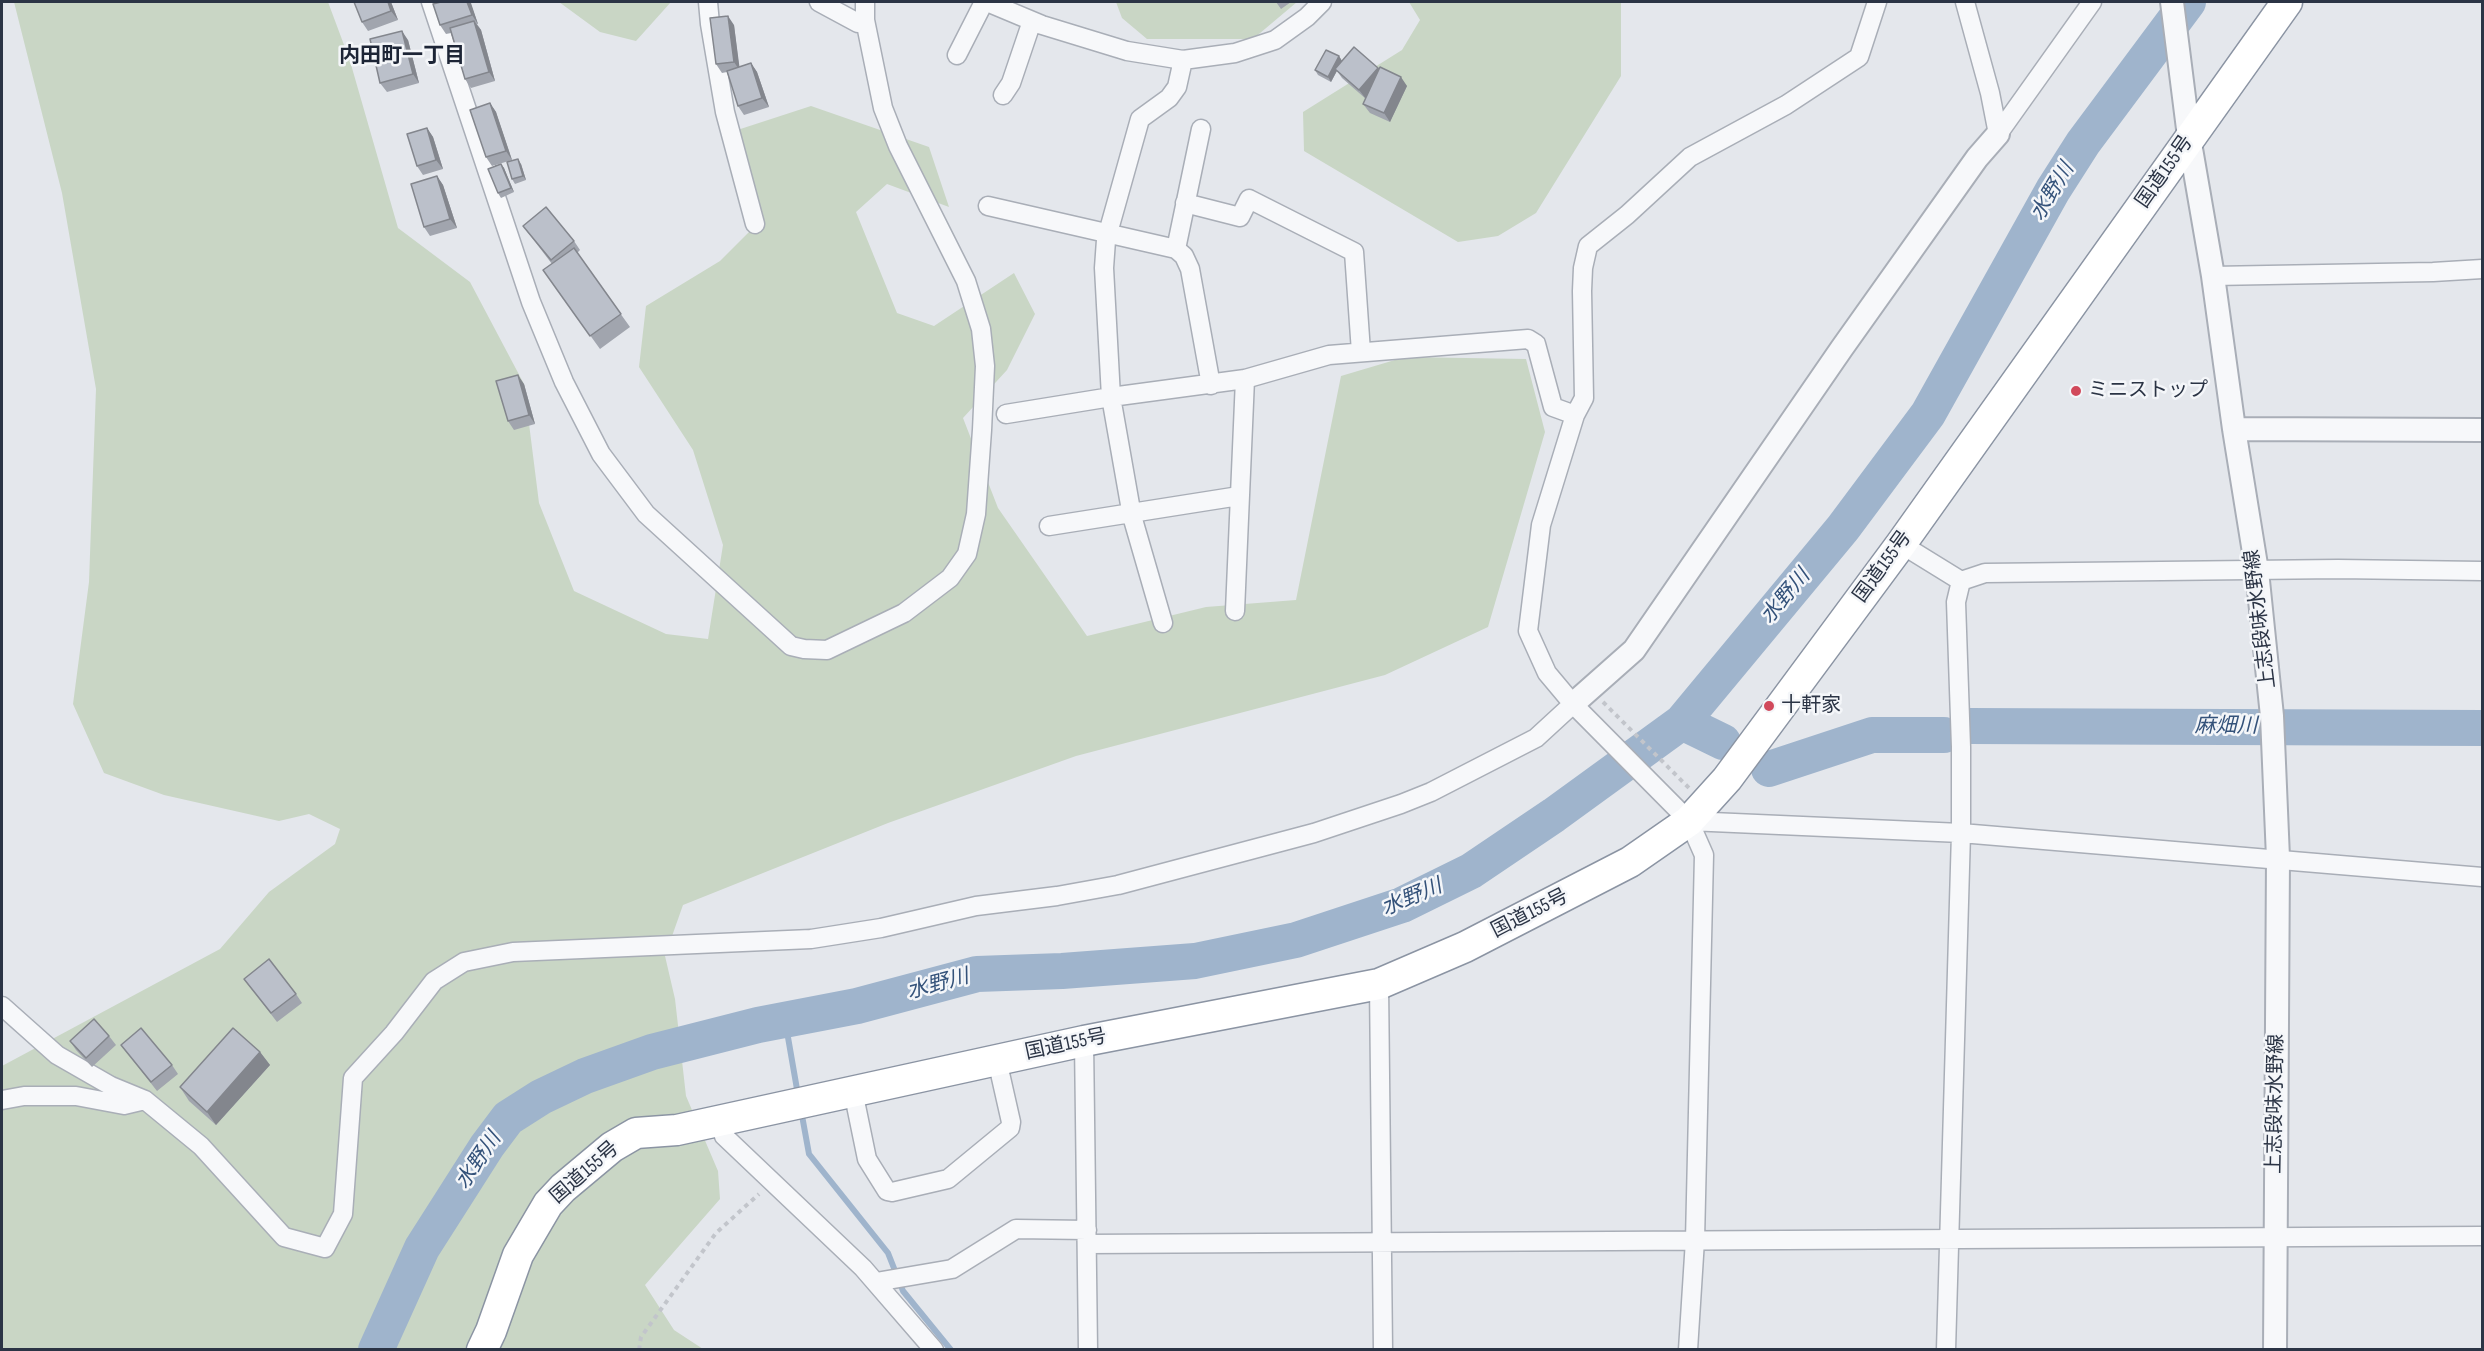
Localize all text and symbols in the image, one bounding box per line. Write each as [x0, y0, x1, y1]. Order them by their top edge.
district label: 内田町一丁目 [339, 44, 465, 70]
street label: 国道155号 [2131, 131, 2199, 213]
water label: 水野川 [2026, 159, 2080, 225]
place label: ミニストップ [2088, 379, 2208, 403]
marker: ミニストップ [2069, 384, 2083, 398]
street label: 国道155号 [1849, 526, 1917, 608]
street label: 上志段味水野線 [2241, 548, 2281, 690]
water label: 水野川 [1756, 565, 1816, 629]
place label: 十軒家 [1781, 694, 1841, 718]
marker: 十軒家 [1762, 699, 1776, 713]
water label: 麻畑川 [2195, 714, 2257, 740]
water label: 水野川 [1378, 874, 1446, 922]
street label: 国道155号 [1488, 884, 1572, 944]
water label: 水野川 [904, 965, 972, 1005]
street label: 国道155号 [1023, 1025, 1109, 1065]
street label: 上志段味水野線 [2263, 1034, 2289, 1174]
water label: 水野川 [451, 1128, 507, 1194]
street label: 国道155号 [546, 1137, 624, 1209]

